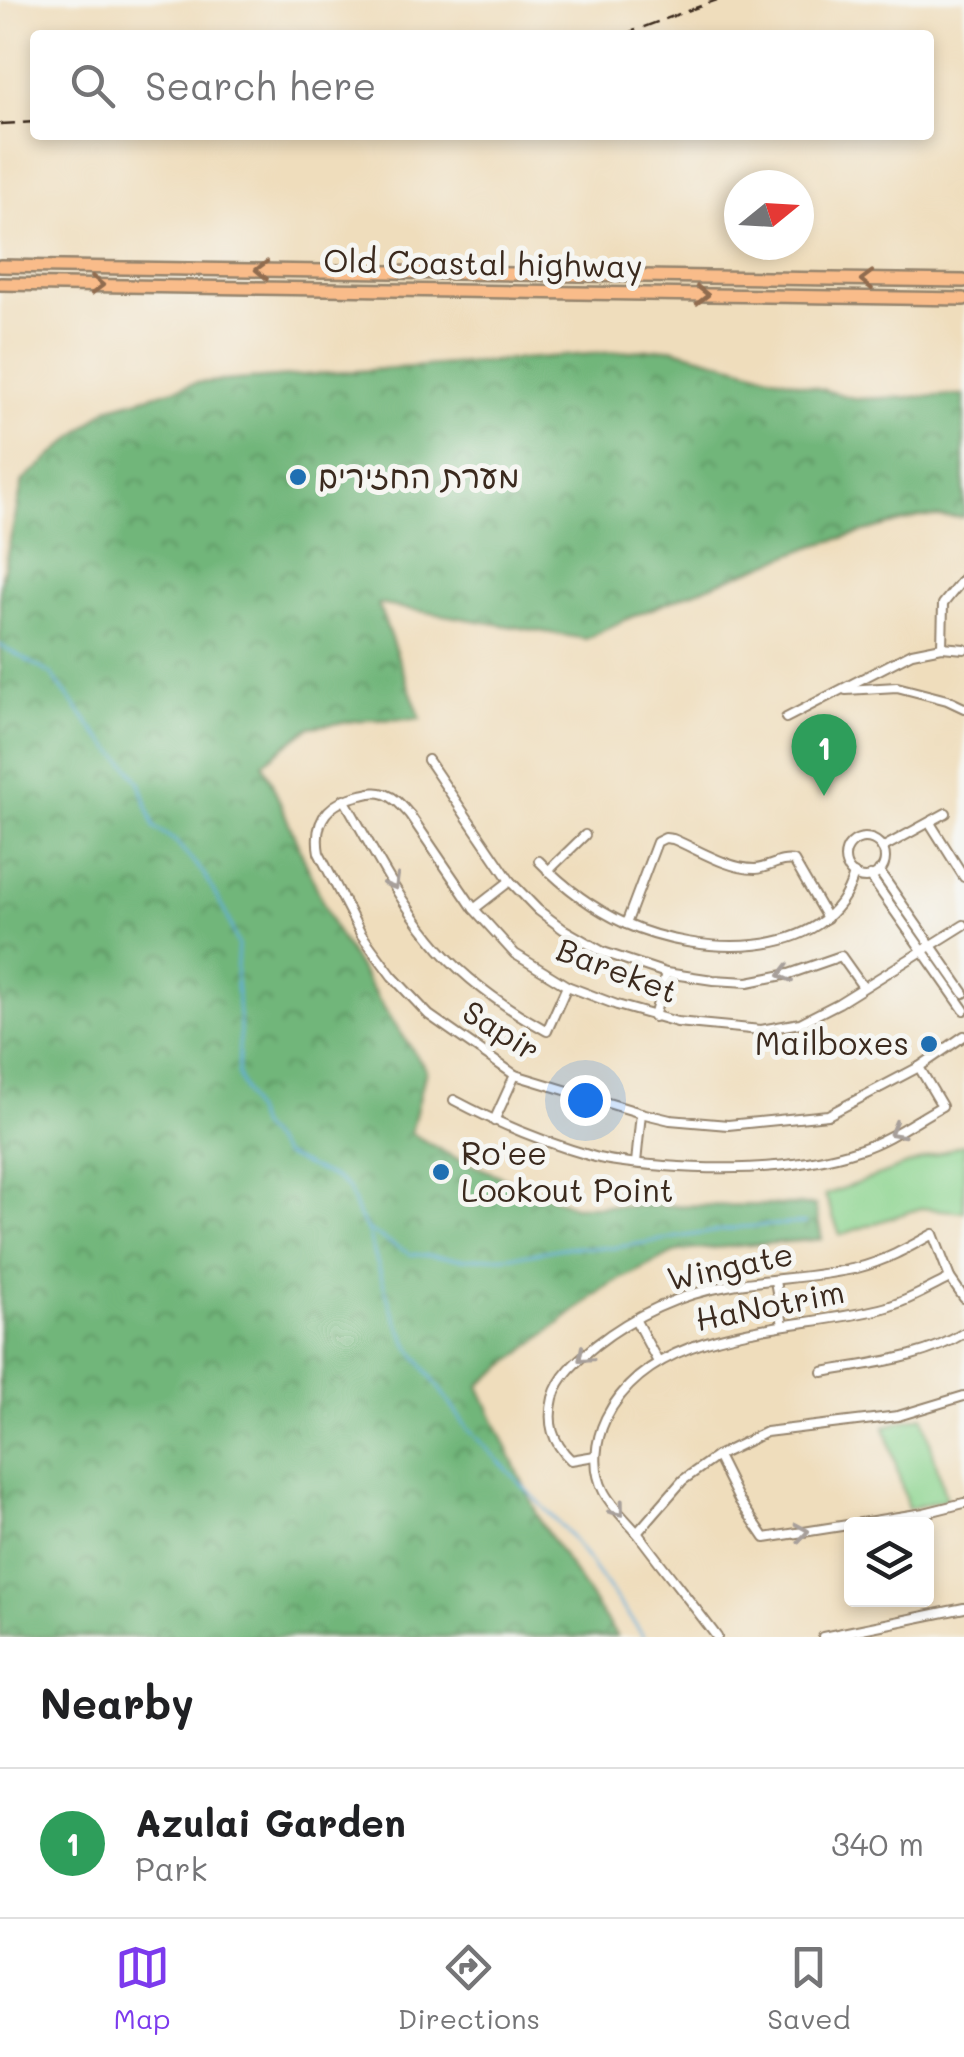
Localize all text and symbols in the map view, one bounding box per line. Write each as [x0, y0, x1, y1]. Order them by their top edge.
search box [30, 30, 934, 140]
icon: search [65, 58, 120, 113]
text: Search here [145, 60, 376, 110]
north arrow [724, 170, 814, 260]
street label: Old Coastal highway [323, 238, 643, 287]
one-way arrow [253, 260, 269, 281]
one-way arrow [858, 269, 874, 290]
one-way arrow [90, 274, 106, 295]
one-way arrow [695, 285, 711, 306]
place label: מערת החזירים [318, 454, 520, 496]
marker: מערת החזירים [287, 466, 309, 488]
pin: 1 [792, 714, 856, 796]
one-way arrow [380, 872, 400, 890]
street label: Bareket [551, 927, 684, 1011]
one-way arrow [777, 962, 794, 983]
street label: Sapir [455, 989, 549, 1069]
place label: Mailboxes [755, 1021, 909, 1063]
marker: Mailboxes [918, 1033, 940, 1055]
your location [560, 1075, 611, 1126]
one-way arrow [889, 1119, 907, 1139]
place label: Ro'ee Lookout Point [461, 1131, 674, 1210]
marker: Ro'ee Lookout Point [430, 1161, 452, 1183]
street label: Wingate [663, 1231, 797, 1299]
street label: HaNotrim [692, 1269, 848, 1339]
one-way arrow [577, 1344, 595, 1362]
one-way arrow [606, 1498, 624, 1516]
map controls [844, 1517, 934, 1607]
button: layers [844, 1517, 934, 1607]
one-way arrow [793, 1523, 810, 1544]
text: Nearby [40, 1675, 194, 1730]
text: Azulai Garden [135, 1797, 406, 1847]
text: 1 [65, 1822, 80, 1864]
text: 340 m [831, 1822, 924, 1864]
text: Park [135, 1847, 208, 1889]
tab: Map [114, 1940, 171, 2036]
tab: Directions [398, 1940, 540, 2036]
tab: Saved [767, 1940, 850, 2036]

